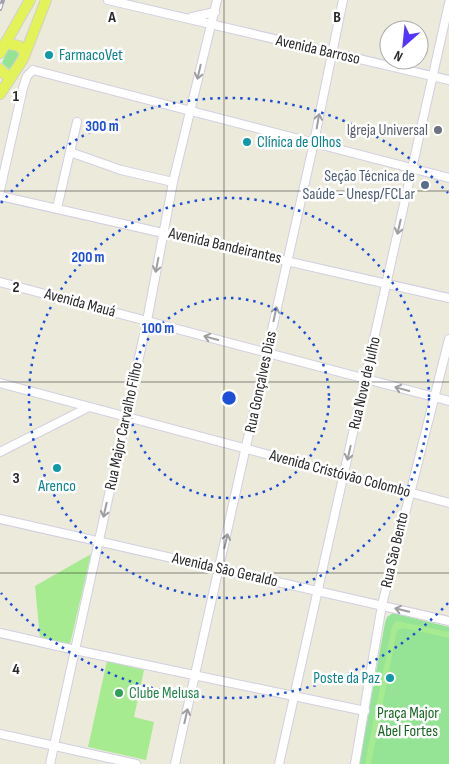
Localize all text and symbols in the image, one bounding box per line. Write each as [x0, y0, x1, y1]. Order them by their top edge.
text: A [107, 8, 116, 27]
text: B [333, 8, 341, 27]
north arrow [379, 20, 429, 70]
street label: Avenida Barroso [273, 31, 362, 69]
place label: FarmacoVet [59, 46, 123, 65]
text: N [391, 47, 406, 65]
marker: FarmacoVet [43, 49, 55, 61]
one-way arrow [194, 64, 203, 80]
text: 1 [13, 87, 20, 106]
one-way arrow [313, 113, 323, 129]
text: 300 m [85, 117, 119, 136]
place label: Igreja Universal [347, 121, 428, 140]
marker: Igreja Universal [432, 124, 444, 136]
place label: Clínica de Olhos [257, 133, 341, 152]
marker: Clínica de Olhos [241, 136, 253, 148]
place label: Seção Técnica de Saúde - Unesp/FCLar [302, 167, 415, 204]
marker: Seção Técnica de Saúde - Unesp/FCLar [419, 179, 431, 191]
one-way arrow [394, 218, 403, 234]
street label: Avenida Bandeirantes [166, 224, 283, 268]
text: 200 m [71, 248, 105, 267]
one-way arrow [152, 257, 161, 273]
text: 2 [12, 278, 20, 297]
street label: Avenida Mauá [41, 284, 118, 322]
one-way arrow [271, 306, 281, 322]
text: 100 m [142, 319, 174, 338]
street label: Rua Gonçalves Dias [241, 329, 281, 434]
one-way arrow [204, 333, 220, 342]
street label: Rua Nove de Julho [345, 335, 385, 431]
street label: Rua Major Carvalho Filho [101, 360, 147, 492]
one-way arrow [394, 383, 410, 393]
centre of rings [220, 389, 238, 407]
one-way arrow [344, 445, 353, 461]
street label: Avenida Cristóvão Colombo [266, 446, 413, 502]
marker: Arenco [51, 462, 63, 474]
text: 3 [12, 469, 20, 488]
place label: Arenco [37, 477, 76, 496]
one-way arrow [100, 501, 109, 517]
street label: Rua São Bento [377, 510, 413, 590]
one-way arrow [221, 533, 231, 549]
street label: Avenida São Geraldo [169, 548, 280, 591]
one-way arrow [394, 605, 410, 614]
text: 4 [12, 660, 20, 679]
place label: Poste da Paz [313, 669, 380, 688]
marker: Poste da Paz [384, 672, 396, 684]
place label: Clube Melusa [129, 684, 199, 703]
marker: Clube Melusa [113, 687, 125, 699]
park label: Praça Major Abel Fortes [377, 704, 439, 741]
one-way arrow [182, 709, 191, 725]

